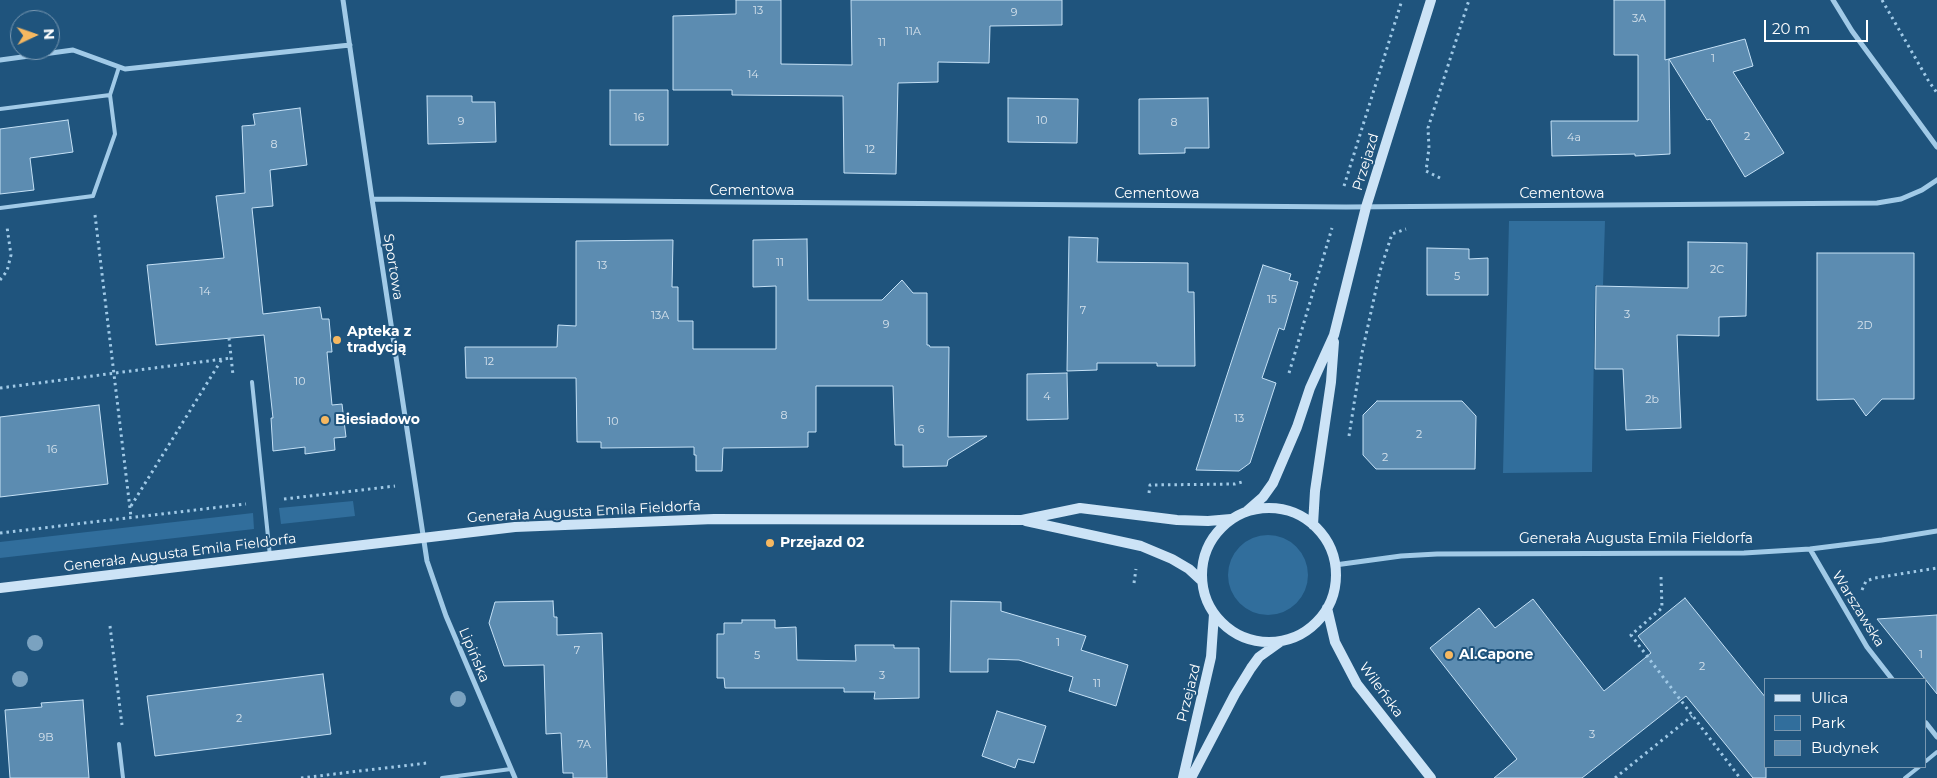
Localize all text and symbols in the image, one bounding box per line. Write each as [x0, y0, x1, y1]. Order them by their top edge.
house number: 13 [753, 4, 763, 18]
house number: 9 [1011, 6, 1017, 20]
north arrow [10, 10, 60, 60]
scale bar [1767, 10, 1871, 42]
house number: 3A [1632, 12, 1646, 26]
text: 20 m [1772, 19, 1810, 38]
house number: 11A [905, 25, 921, 39]
text: N [40, 28, 58, 40]
house number: 11 [878, 36, 886, 50]
house number: 1 [1711, 52, 1715, 66]
house number: 14 [747, 68, 759, 82]
house number: 16 [634, 111, 644, 125]
house number: 10 [1036, 114, 1048, 128]
house number: 9 [458, 115, 464, 129]
house number: 8 [1170, 116, 1178, 130]
house number: 2 [1744, 130, 1750, 144]
street label: Przejazd [1349, 131, 1383, 193]
house number: 4a [1567, 131, 1581, 145]
house number: 8 [270, 138, 278, 152]
house number: 12 [865, 143, 875, 157]
street label: Cementowa [709, 183, 795, 199]
street label: Cementowa [1114, 186, 1200, 202]
street label: Cementowa [1519, 186, 1605, 202]
street label: Sportowa [379, 233, 407, 301]
house number: 11 [776, 256, 784, 270]
house number: 13 [597, 259, 607, 273]
house number: 2C [1710, 263, 1724, 277]
house number: 5 [1454, 270, 1460, 284]
house number: 14 [199, 285, 211, 299]
house number: 15 [1267, 293, 1277, 307]
house number: 7 [1080, 304, 1086, 318]
house number: 3 [1624, 308, 1630, 322]
house number: 13A [651, 309, 669, 323]
house number: 9 [883, 318, 889, 332]
house number: 2D [1857, 319, 1873, 333]
place label: Apteka z tradycją [347, 324, 411, 357]
marker: Apteka z tradycją [331, 334, 343, 346]
house number: 12 [484, 355, 494, 369]
house number: 10 [294, 375, 306, 389]
house number: 4 [1043, 390, 1051, 404]
house number: 2b [1645, 393, 1659, 407]
house number: 8 [780, 409, 788, 423]
place label: Biesiadowo [335, 412, 420, 428]
house number: 13 [1234, 412, 1244, 426]
marker: Biesiadowo [319, 414, 331, 426]
house number: 10 [607, 415, 619, 429]
house number: 6 [918, 423, 924, 437]
house number: 2 [1416, 428, 1422, 442]
house number: 16 [47, 443, 57, 457]
house number: 2 [1382, 451, 1388, 465]
street label: Generała Augusta Emila Fieldorfa [467, 497, 701, 527]
street label: Generała Augusta Emila Fieldorfa [63, 530, 297, 576]
street label: Generała Augusta Emila Fieldorfa [1519, 531, 1753, 547]
place label: Przejazd 02 [780, 535, 864, 551]
marker: Przejazd 02 [764, 537, 776, 549]
street label: Warszawska [1828, 568, 1888, 650]
street label: Lipińska [455, 625, 493, 685]
house number: 1 [1056, 636, 1060, 650]
house number: 7 [574, 644, 580, 658]
place label: Al.Capone [1459, 647, 1533, 663]
house number: 1 [1919, 648, 1923, 662]
house number: 5 [754, 649, 760, 663]
marker: Al.Capone [1443, 649, 1455, 661]
street label: Wileńska [1355, 659, 1407, 721]
house number: 2 [1699, 660, 1705, 674]
street label: Przejazd [1174, 662, 1204, 724]
house number: 3 [879, 669, 885, 683]
house number: 11 [1093, 677, 1101, 691]
legend [1764, 678, 1927, 768]
text: Ulica [1811, 688, 1848, 707]
house number: 2 [236, 712, 242, 726]
text: Park [1811, 713, 1845, 732]
house number: 3 [1589, 728, 1595, 742]
house number: 9B [39, 731, 53, 745]
house number: 7A [577, 738, 591, 752]
text: Budynek [1811, 738, 1879, 757]

